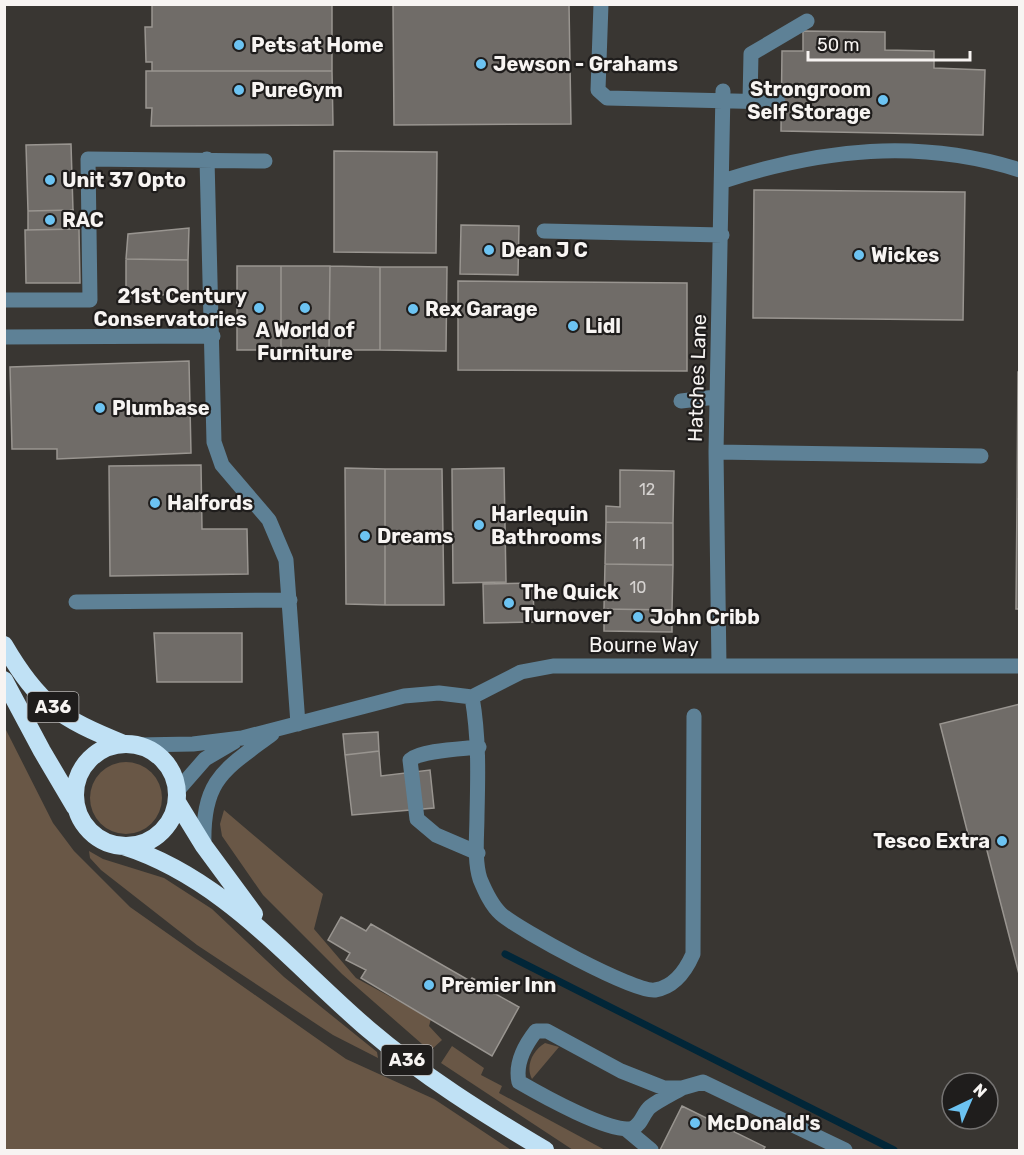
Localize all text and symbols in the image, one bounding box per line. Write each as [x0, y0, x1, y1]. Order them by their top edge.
scale bar [808, 24, 970, 62]
place label: Pets at Home [251, 33, 384, 57]
text: 50 m [817, 34, 860, 56]
marker: Pets at Home [232, 38, 246, 52]
place label: Jewson - Grahams [493, 52, 678, 76]
marker: Jewson - Grahams [474, 57, 488, 71]
place label: Strongroom Self Storage [747, 77, 871, 124]
place label: PureGym [251, 78, 343, 102]
marker: PureGym [232, 83, 246, 97]
marker: Strongroom Self Storage [876, 93, 890, 107]
place label: Unit 37 Opto [62, 168, 186, 192]
marker: Unit 37 Opto [43, 173, 57, 187]
place label: RAC [62, 208, 104, 232]
marker: RAC [43, 213, 57, 227]
place label: Dean J C [501, 238, 588, 262]
marker: Dean J C [482, 243, 496, 257]
place label: Wickes [871, 243, 939, 267]
marker: Wickes [852, 248, 866, 262]
place label: 21st Century Conservatories [93, 284, 247, 331]
place label: Rex Garage [425, 297, 538, 321]
marker: 21st Century Conservatories [252, 301, 266, 315]
marker: A World of Furniture [298, 301, 312, 315]
marker: Rex Garage [406, 302, 420, 316]
place label: Lidl [585, 314, 621, 338]
street label: Hatches Lane [683, 314, 711, 442]
place label: A World of Furniture [255, 318, 355, 365]
marker: Lidl [566, 319, 580, 333]
place label: Plumbase [112, 396, 210, 420]
marker: Plumbase [93, 401, 107, 415]
house number: 12 [639, 480, 655, 499]
place label: Halfords [167, 491, 253, 515]
marker: Halfords [148, 496, 162, 510]
place label: Harlequin Bathrooms [491, 502, 602, 549]
marker: Harlequin Bathrooms [472, 518, 486, 532]
place label: Dreams [377, 524, 453, 548]
marker: Dreams [358, 529, 372, 543]
house number: 11 [632, 534, 646, 553]
house number: 10 [629, 578, 647, 597]
place label: The Quick Turnover [521, 580, 619, 627]
marker: The Quick Turnover [502, 596, 516, 610]
place label: John Cribb [650, 605, 760, 629]
marker: John Cribb [631, 610, 645, 624]
street label: Bourne Way [589, 633, 699, 657]
road number: A36 [28, 692, 78, 722]
place label: Tesco Extra [873, 829, 990, 853]
marker: Tesco Extra [995, 834, 1009, 848]
place label: Premier Inn [441, 973, 556, 997]
marker: Premier Inn [422, 978, 436, 992]
road number: A36 [382, 1045, 432, 1075]
north arrow [940, 1071, 1000, 1131]
text: N [969, 1080, 991, 1101]
place label: McDonald's [707, 1111, 820, 1135]
marker: McDonald's [688, 1116, 702, 1130]

